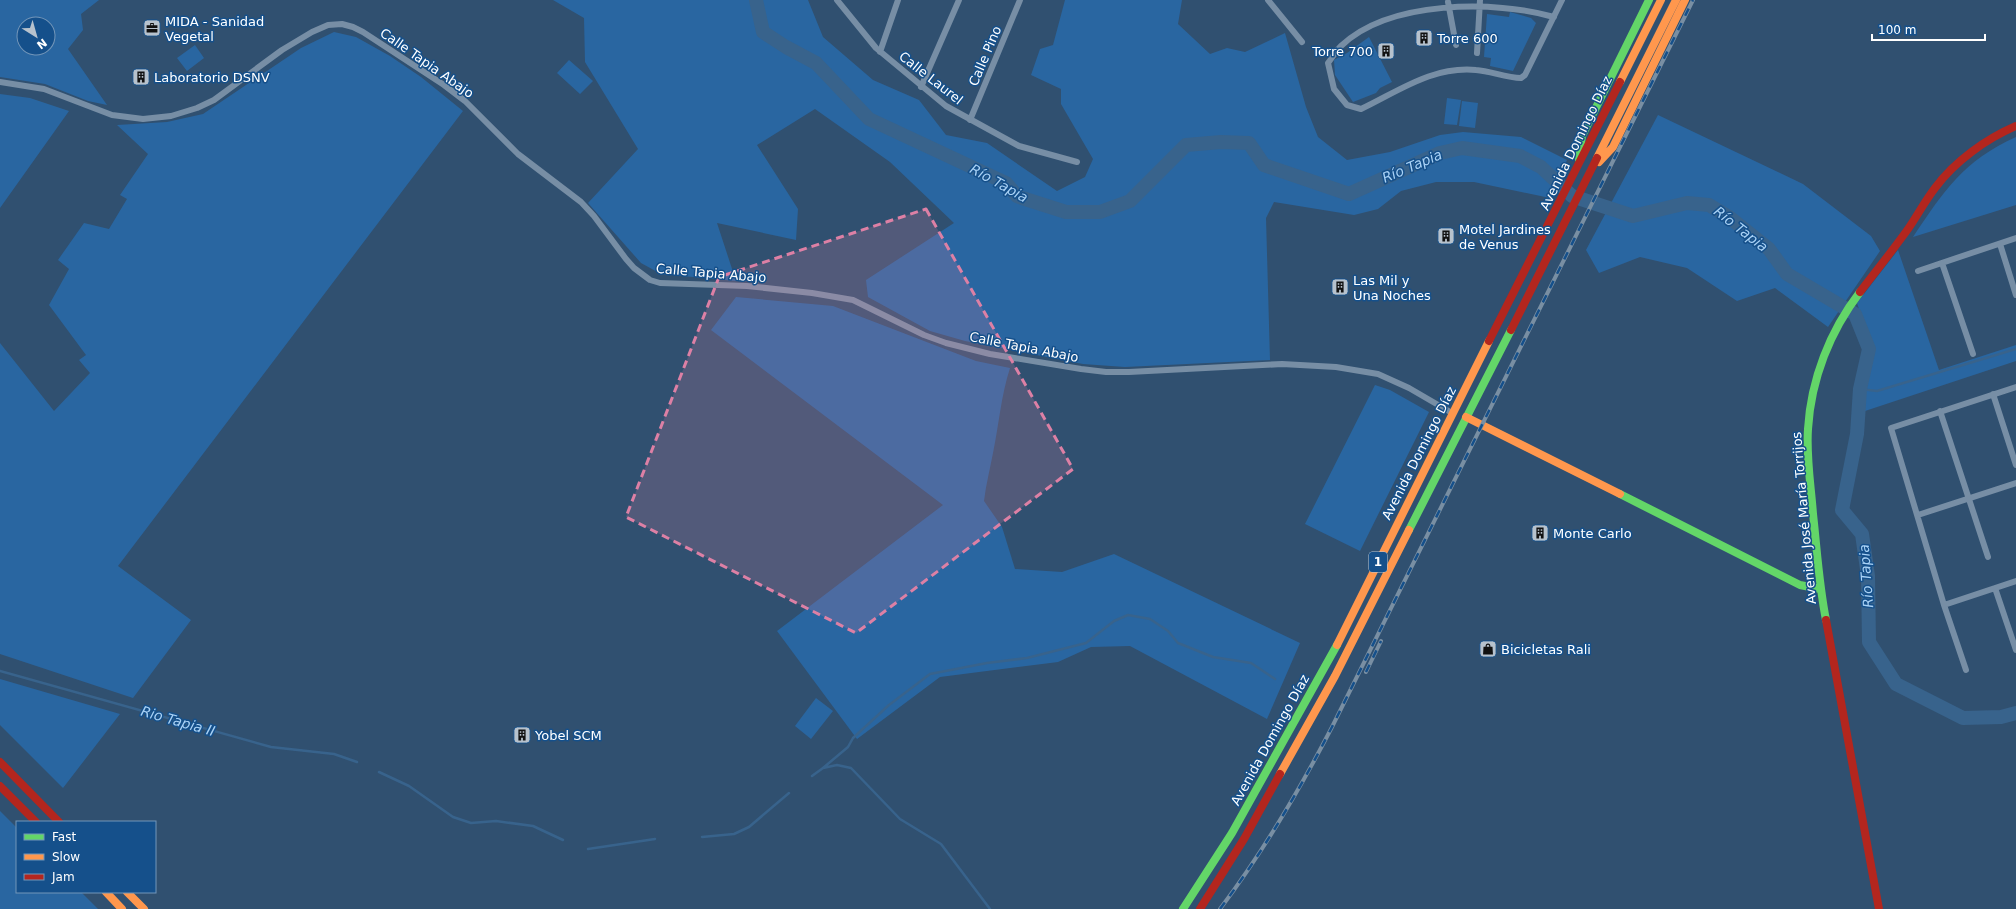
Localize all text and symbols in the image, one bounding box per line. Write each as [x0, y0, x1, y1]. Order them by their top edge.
place label: MIDA - Sanidad Vegetal [165, 14, 264, 44]
north arrow [16, 16, 56, 56]
scale bar [1872, 16, 1985, 42]
office icon: MIDA - Sanidad Vegetal [142, 18, 162, 38]
text: 100 m [1878, 23, 1916, 37]
street label: Calle Pino [966, 24, 1004, 88]
street label: Calle Tapia Abajo [377, 25, 477, 101]
building icon: Torre 600 [1414, 28, 1434, 48]
place label: Torre 600 [1436, 31, 1498, 46]
text: N [34, 36, 49, 52]
building icon: Torre 700 [1376, 41, 1396, 61]
place label: Torre 700 [1311, 44, 1373, 59]
street label: Calle Laurel [896, 49, 966, 107]
building icon: Laboratorio DSNV [131, 67, 151, 87]
place label: Laboratorio DSNV [154, 70, 270, 85]
street label: Avenida Domingo Díaz [1537, 73, 1615, 212]
water label: Río Tapia [1380, 146, 1444, 186]
water label: Río Tapia [967, 161, 1031, 205]
water label: Río Tapia [1711, 203, 1771, 255]
place label: Motel Jardines de Venus [1459, 222, 1551, 252]
building icon: Motel Jardines de Venus [1436, 226, 1456, 246]
street label: Calle Tapia Abajo [655, 261, 767, 285]
place label: Las Mil y Una Noches [1353, 273, 1431, 303]
building icon: Las Mil y Una Noches [1330, 277, 1350, 297]
street label: Calle Tapia Abajo [968, 329, 1080, 365]
street label: Avenida Domingo Díaz [1379, 384, 1459, 522]
street label: Avenida José María Torrijos [1789, 431, 1819, 605]
building icon: Monte Carlo [1530, 523, 1550, 543]
place label: Monte Carlo [1553, 526, 1632, 541]
water label: Río Tapia [1856, 544, 1876, 608]
road number: 1 [1369, 552, 1387, 572]
shop icon: Bicicletas Rali [1478, 639, 1498, 659]
place label: Bicicletas Rali [1501, 642, 1591, 657]
street label: Avenida Domingo Díaz [1228, 672, 1312, 808]
water label: Rio Tapia II [139, 703, 217, 739]
building icon: Yobel SCM [512, 725, 532, 745]
place label: Yobel SCM [534, 728, 602, 743]
legend [16, 821, 156, 893]
text: Fast [52, 830, 76, 844]
text: Slow [52, 850, 80, 864]
text: Jam [51, 870, 75, 884]

